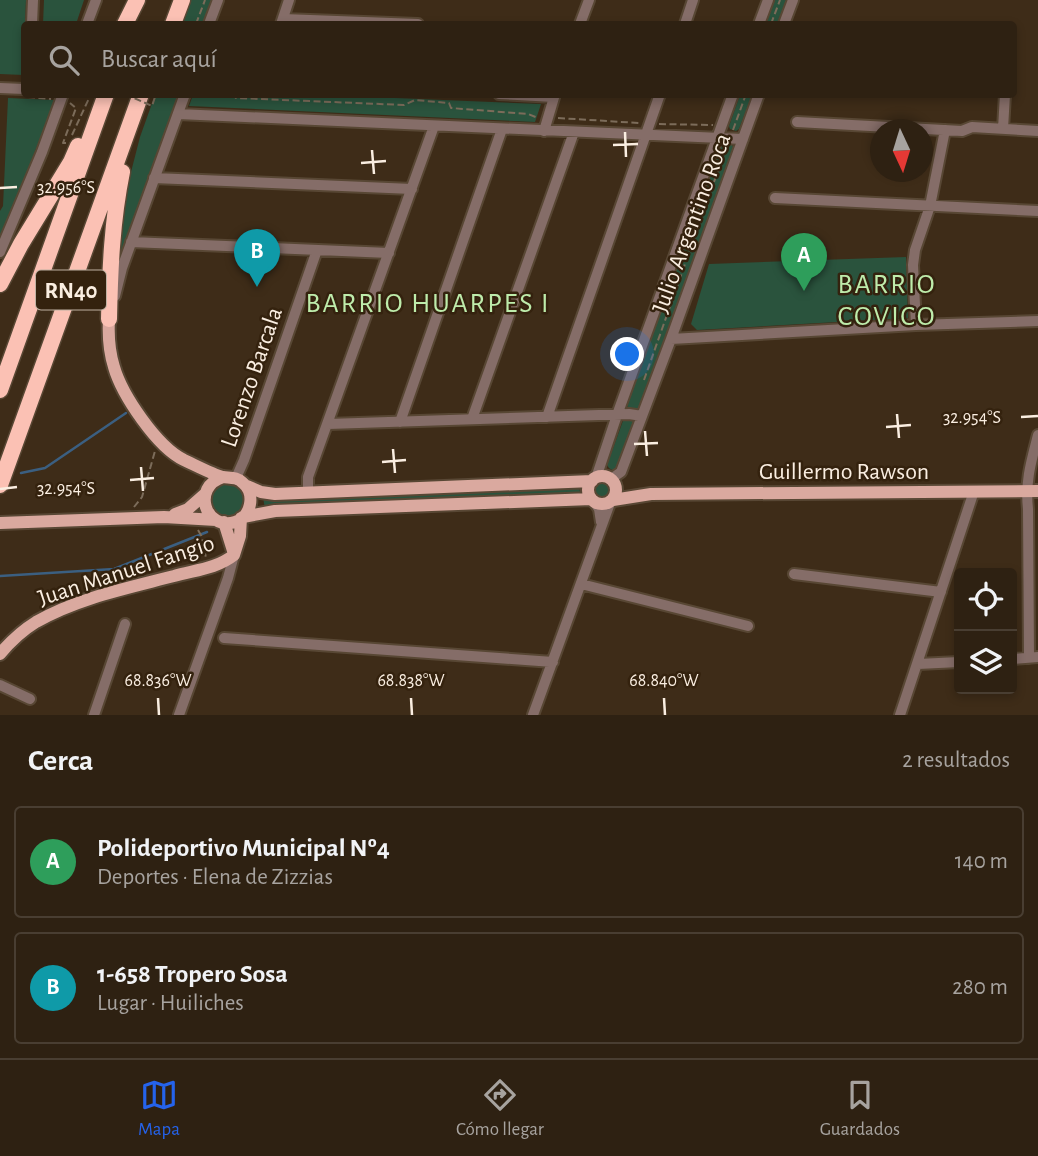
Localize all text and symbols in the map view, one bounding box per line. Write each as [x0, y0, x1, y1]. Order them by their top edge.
search box [21, 21, 1017, 98]
icon: search [45, 41, 83, 79]
text: Buscar aquí [101, 46, 217, 72]
north arrow [870, 119, 933, 182]
street label: Julio Argentino Roca [648, 130, 736, 316]
text: 32.956°S [37, 179, 95, 197]
pin: B [234, 229, 280, 287]
pin: A [781, 233, 827, 291]
road number: RN40 [36, 270, 106, 310]
district label: BARRIO COVICO [837, 271, 937, 331]
district label: BARRIO HUARPES I [305, 290, 551, 318]
street label: Lorenzo Barcala [217, 304, 287, 450]
your location [610, 337, 644, 371]
text: 32.954°S [943, 409, 1001, 427]
street label: Guillermo Rawson [759, 460, 929, 484]
text: 32.954°S [37, 480, 95, 498]
street label: Juan Manuel Fangio [35, 531, 217, 611]
map controls [954, 568, 1017, 694]
button: locate [954, 568, 1017, 631]
button: layers [954, 631, 1017, 694]
text: 68.836°W [124, 672, 192, 690]
text: 68.838°W [377, 672, 445, 690]
text: 68.840°W [629, 672, 699, 690]
text: Cerca [28, 746, 93, 776]
text: 2 resultados [902, 749, 1010, 772]
text: Polideportivo Municipal Nº4 [97, 835, 390, 861]
text: A [46, 850, 60, 873]
text: 140 m [955, 850, 1008, 873]
text: Deportes · Elena de Zizzias [97, 866, 333, 889]
text: 1-658 Tropero Sosa [97, 961, 288, 987]
text: B [46, 976, 60, 999]
text: 280 m [952, 976, 1008, 999]
text: Lugar · Huiliches [97, 992, 244, 1015]
tab: Mapa [138, 1076, 180, 1141]
tab: Cómo llegar [456, 1076, 544, 1141]
tab: Guardados [820, 1076, 900, 1141]

